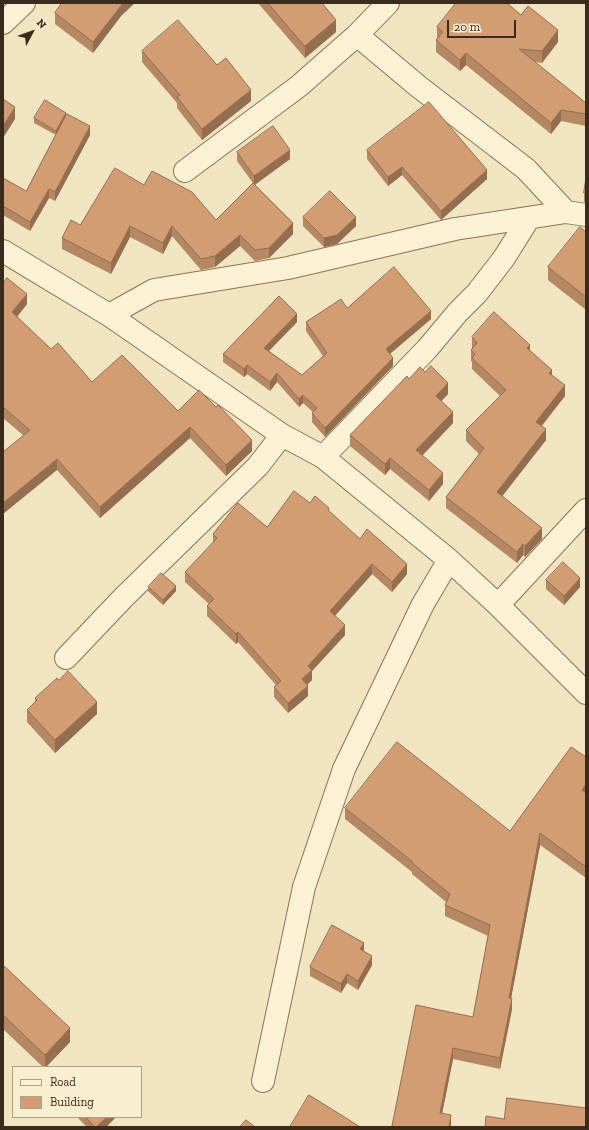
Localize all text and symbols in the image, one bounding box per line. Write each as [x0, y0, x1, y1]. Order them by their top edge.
north arrow [12, 12, 52, 52]
scale bar [449, 12, 518, 38]
text: N [34, 16, 49, 31]
text: 20 m [454, 20, 480, 34]
legend [12, 1066, 142, 1118]
text: Road [50, 1075, 76, 1089]
text: Building [50, 1095, 94, 1109]

